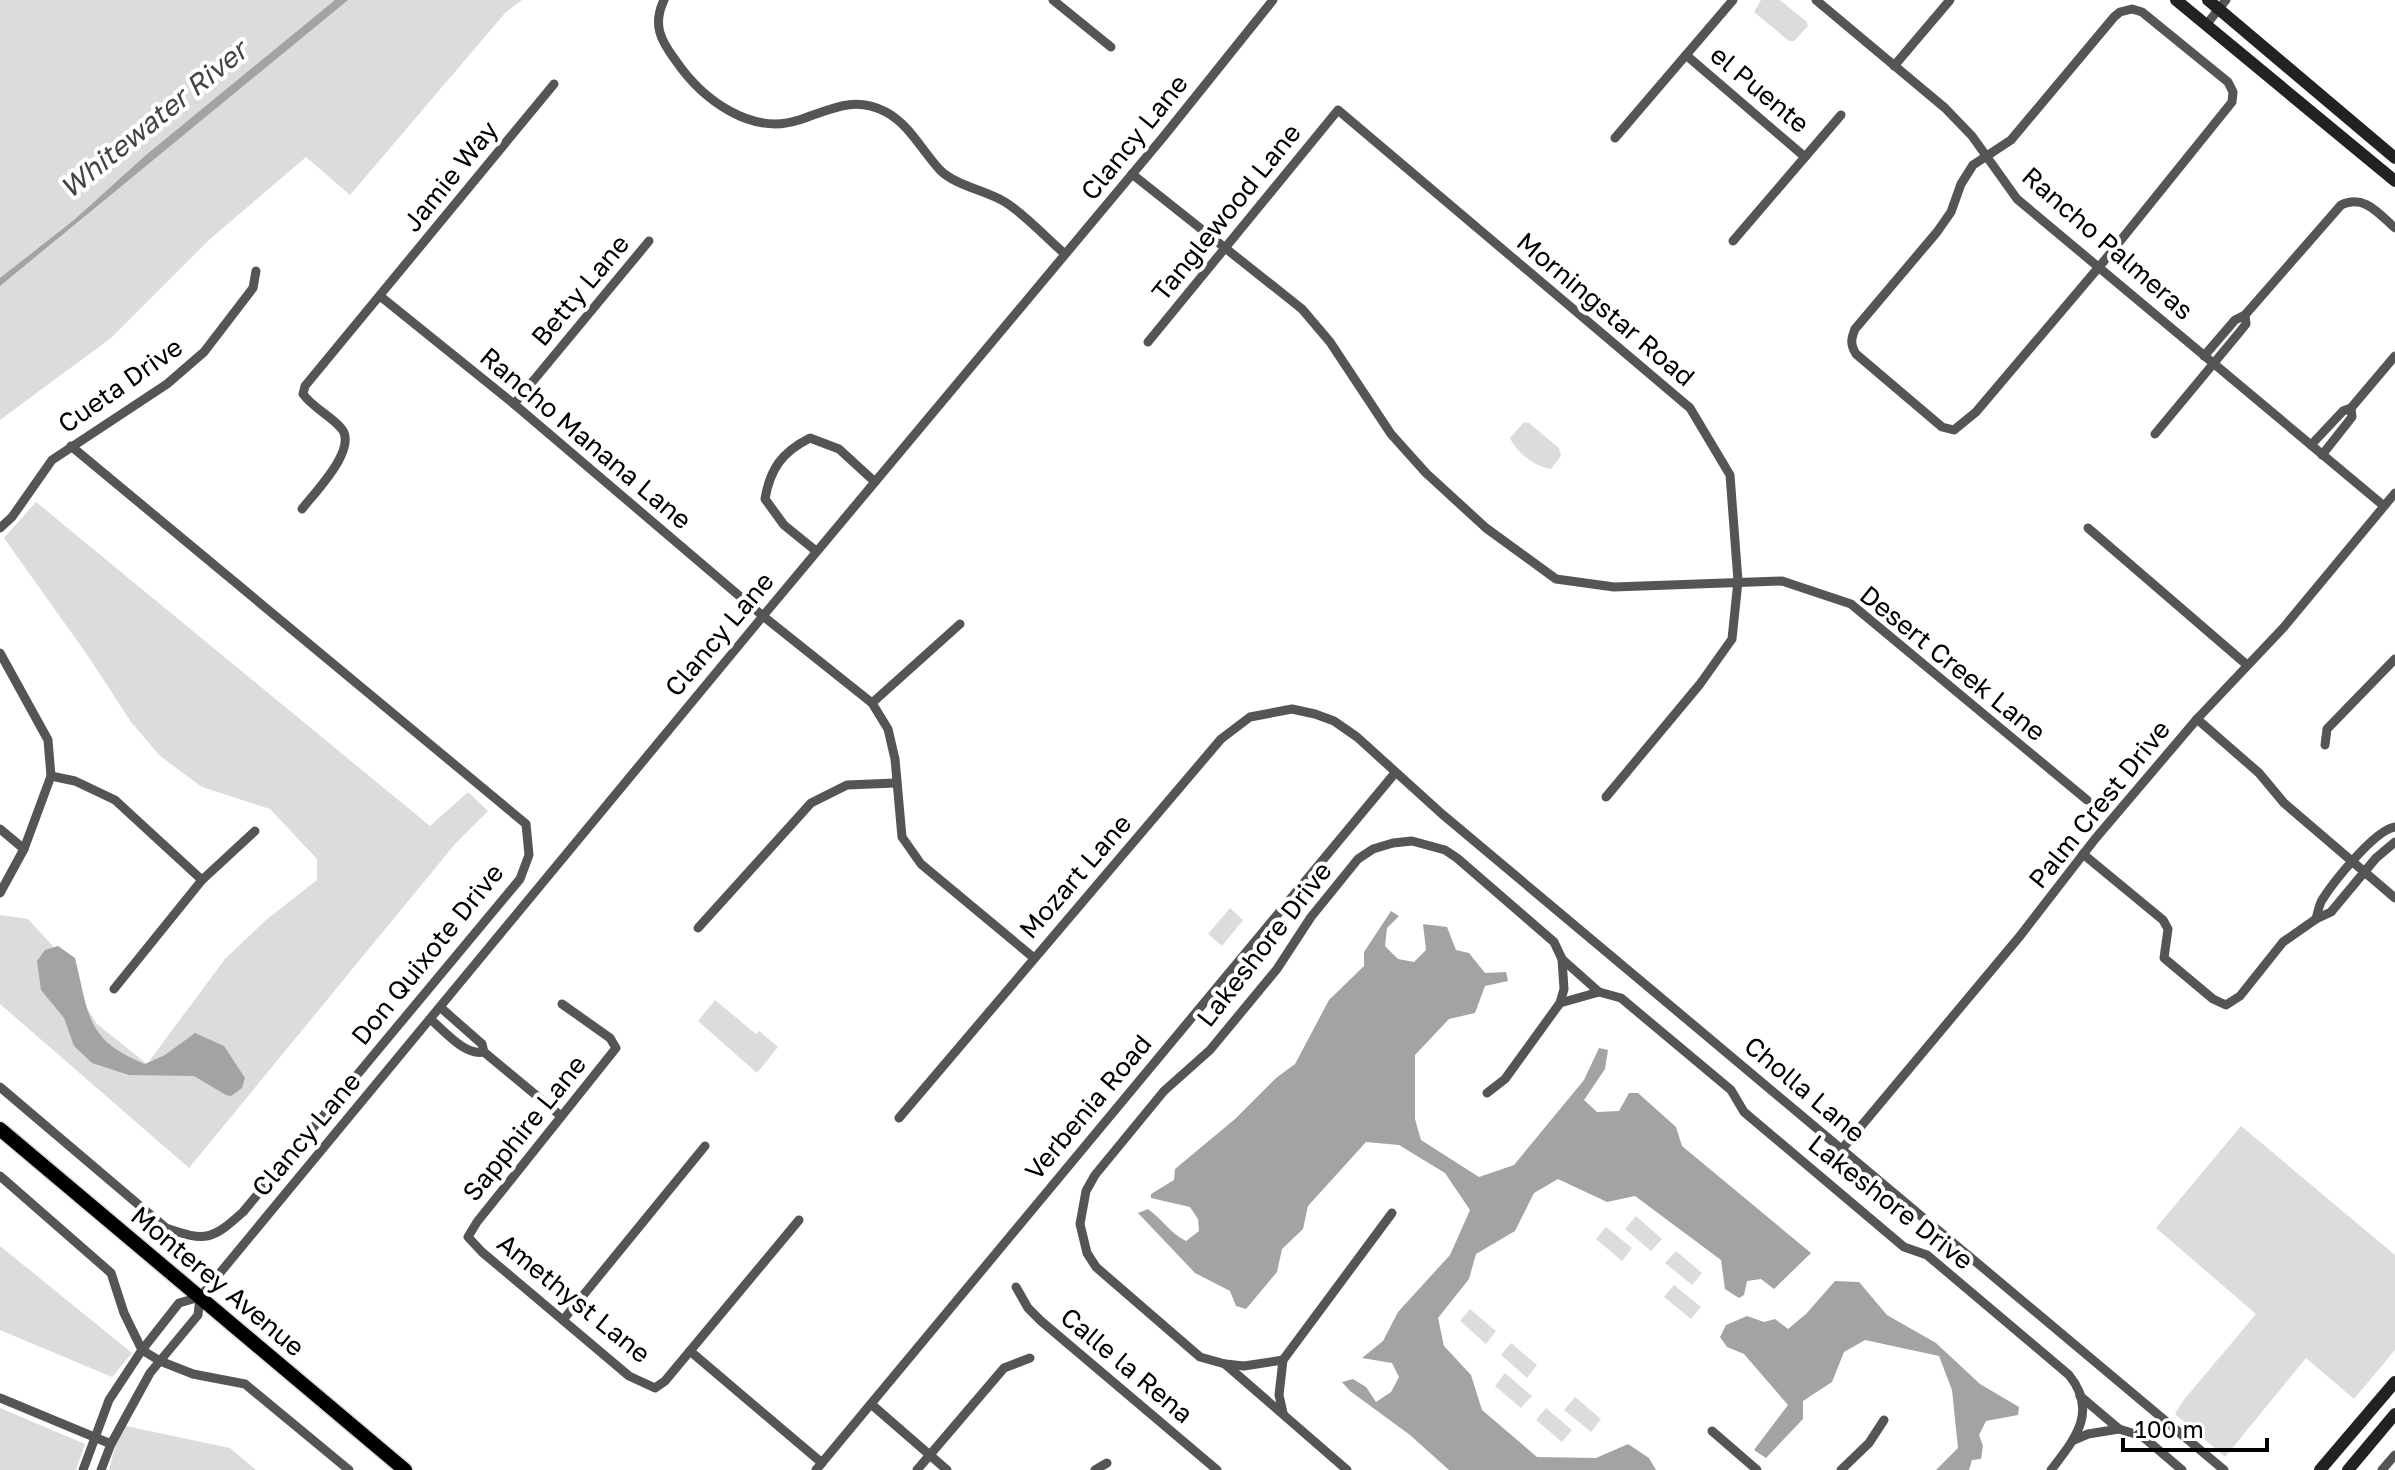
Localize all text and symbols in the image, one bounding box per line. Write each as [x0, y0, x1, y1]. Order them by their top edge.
water label: Whitewater River [53, 31, 256, 204]
street label: el Puente [1704, 39, 1816, 139]
street label: Clancy Lane [1074, 68, 1194, 206]
street label: Jamie Way [396, 114, 504, 238]
street label: Tanglewood Lane [1145, 117, 1307, 307]
street label: Rancho Palmeras [2016, 160, 2200, 326]
street label: Morningstar Road [1511, 226, 1701, 392]
street label: Betty Lane [525, 228, 635, 352]
street label: Cueta Drive [52, 331, 188, 439]
street label: Rancho Manana Lane [474, 341, 698, 535]
street label: Clancy Lane [658, 566, 780, 702]
street label: Desert Creek Lane [1854, 579, 2052, 747]
street label: Palm Crest Drive [2022, 714, 2176, 894]
street label: Mozart Lane [1013, 808, 1137, 944]
street label: Lakeshore Drive [1190, 856, 1338, 1032]
street label: Don Quixote Drive [344, 857, 510, 1051]
street label: Verbenia Road [1018, 1028, 1158, 1186]
street label: Cholla Lane [1738, 1030, 1872, 1148]
street label: Sapphire Lane [456, 1049, 592, 1207]
street label: Clancy Lane [245, 1066, 367, 1202]
street label: Lakeshore Drive [1803, 1128, 1979, 1276]
street label: Monterey Avenue [125, 1200, 311, 1362]
street label: Amethyst Lane [491, 1227, 657, 1369]
street label: Calle la Rena [1055, 1301, 1199, 1429]
scale bar [2123, 1402, 2267, 1452]
text: 100 m [2135, 1414, 2204, 1443]

